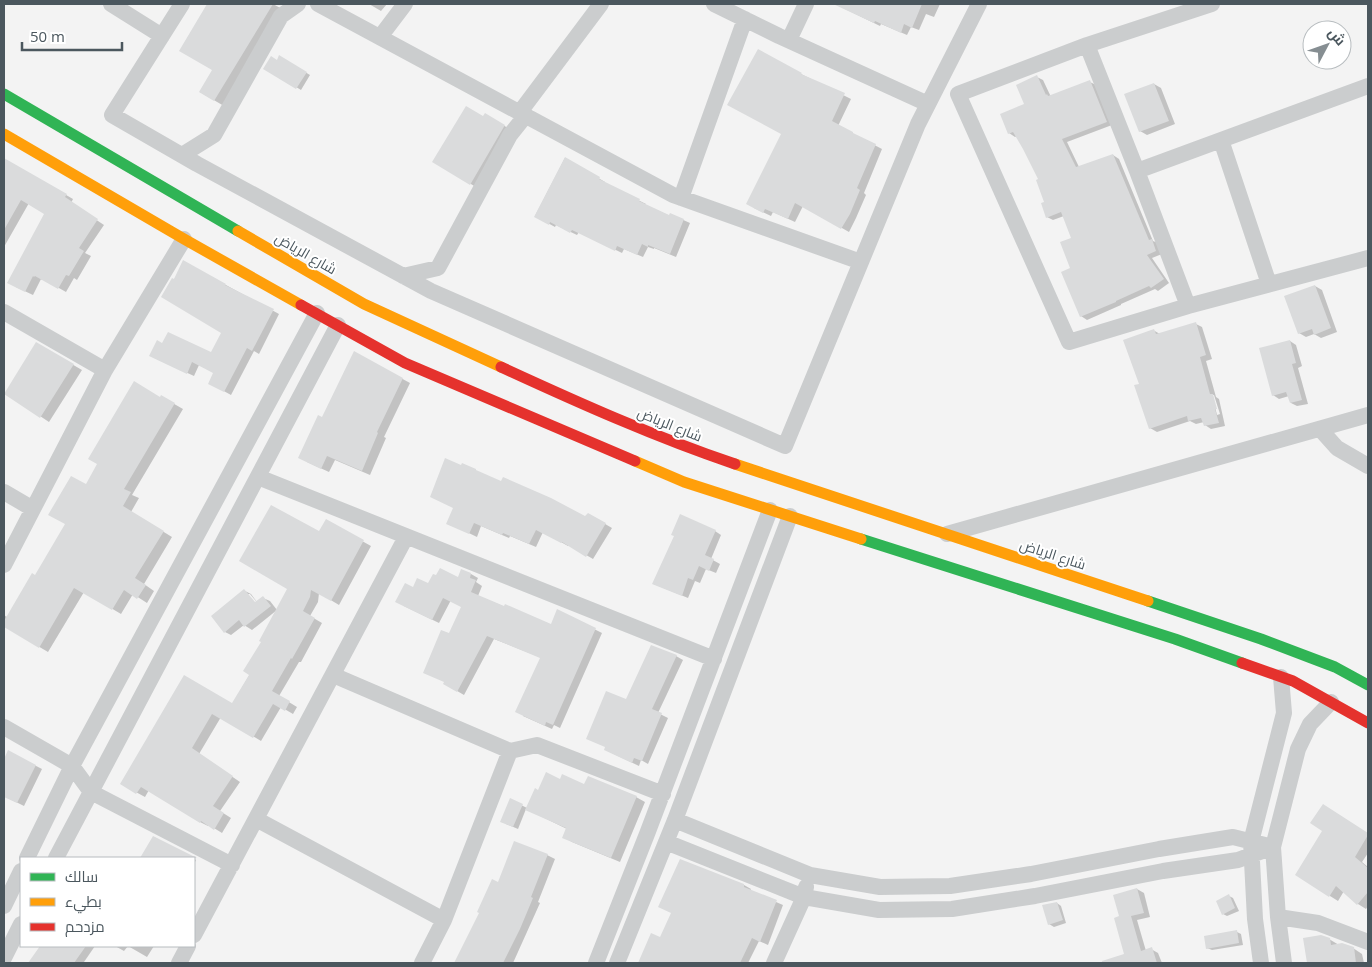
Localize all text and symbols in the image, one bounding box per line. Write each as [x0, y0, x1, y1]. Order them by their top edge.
scale bar [22, 20, 122, 52]
north arrow [1302, 20, 1352, 70]
text: ش [1324, 23, 1350, 49]
text: 50 m [30, 26, 65, 46]
street label: شارع الرياض [272, 228, 340, 278]
street label: شارع الرياض [635, 402, 705, 446]
street label: شارع الرياض [1018, 534, 1088, 574]
legend [20, 857, 195, 947]
text: سالك [65, 866, 98, 886]
text: بطيء [65, 891, 102, 914]
text: مزدحم [65, 916, 105, 937]

